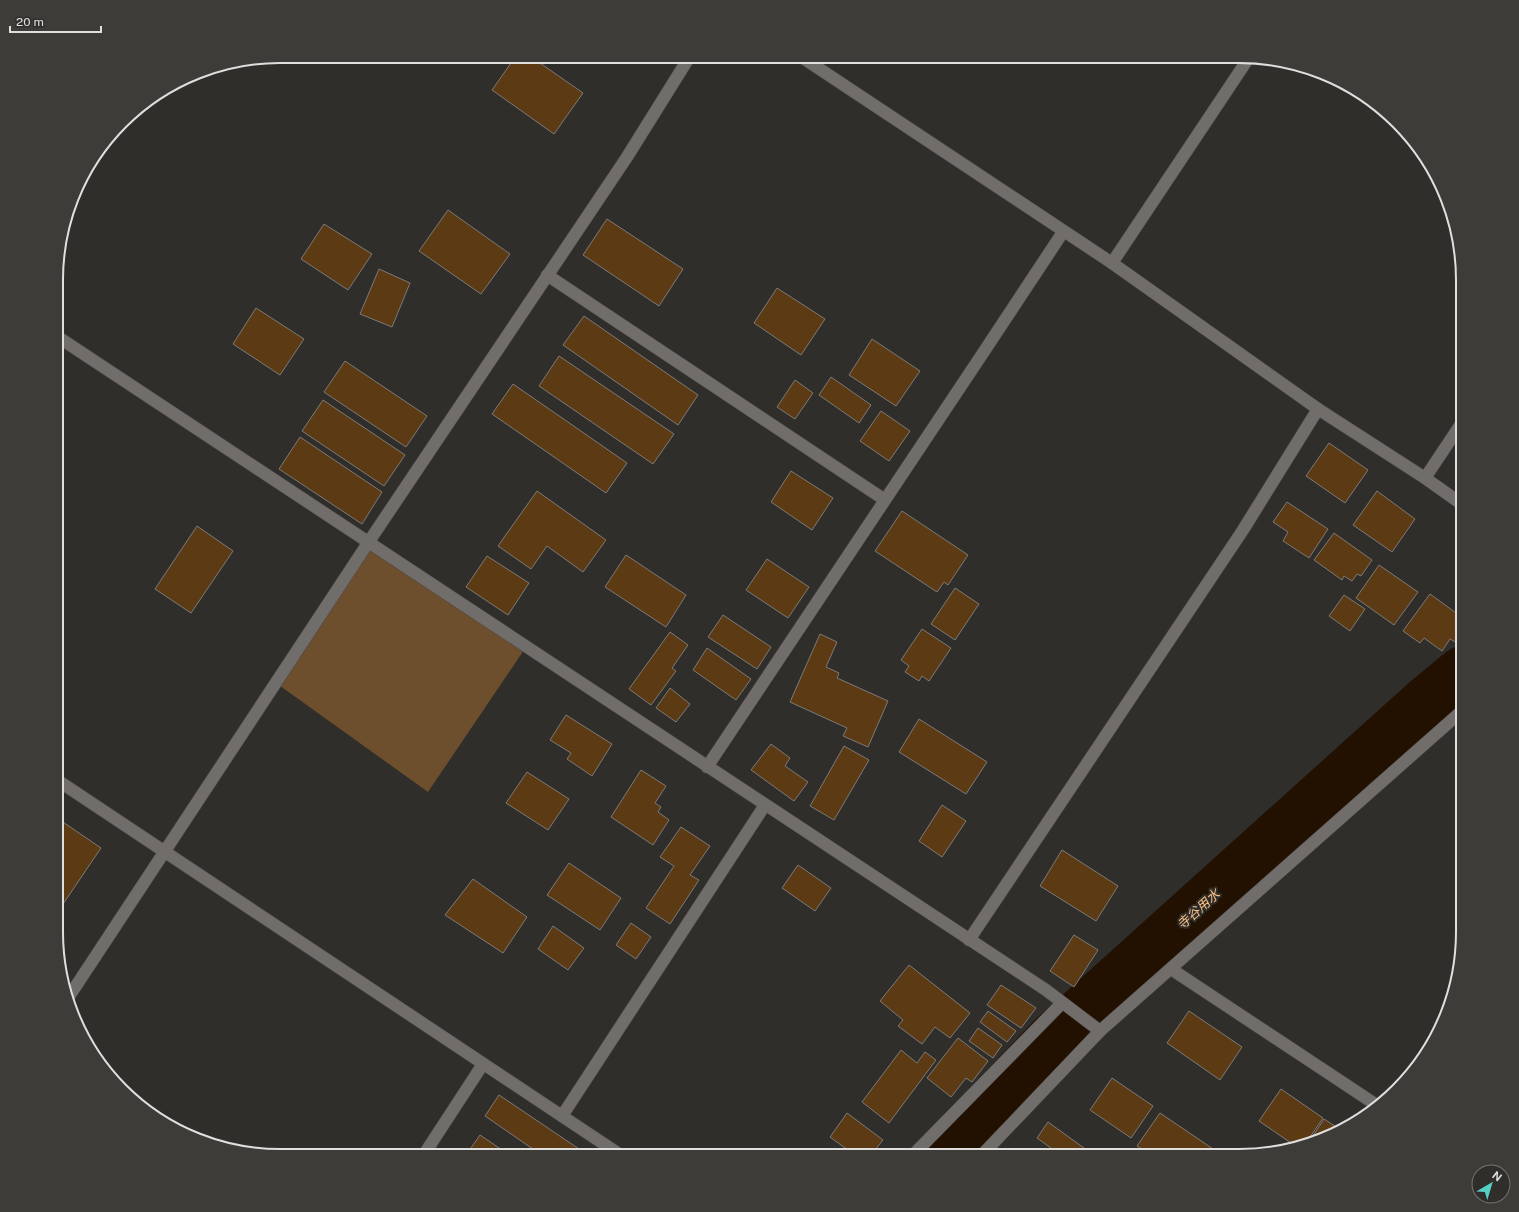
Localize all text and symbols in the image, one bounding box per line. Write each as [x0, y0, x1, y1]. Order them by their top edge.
scale bar [10, 8, 101, 34]
text: 20 m [16, 15, 44, 29]
water label: 寺谷用水 [1174, 885, 1224, 932]
north arrow [1471, 1164, 1511, 1204]
text: N [1490, 1169, 1504, 1183]

